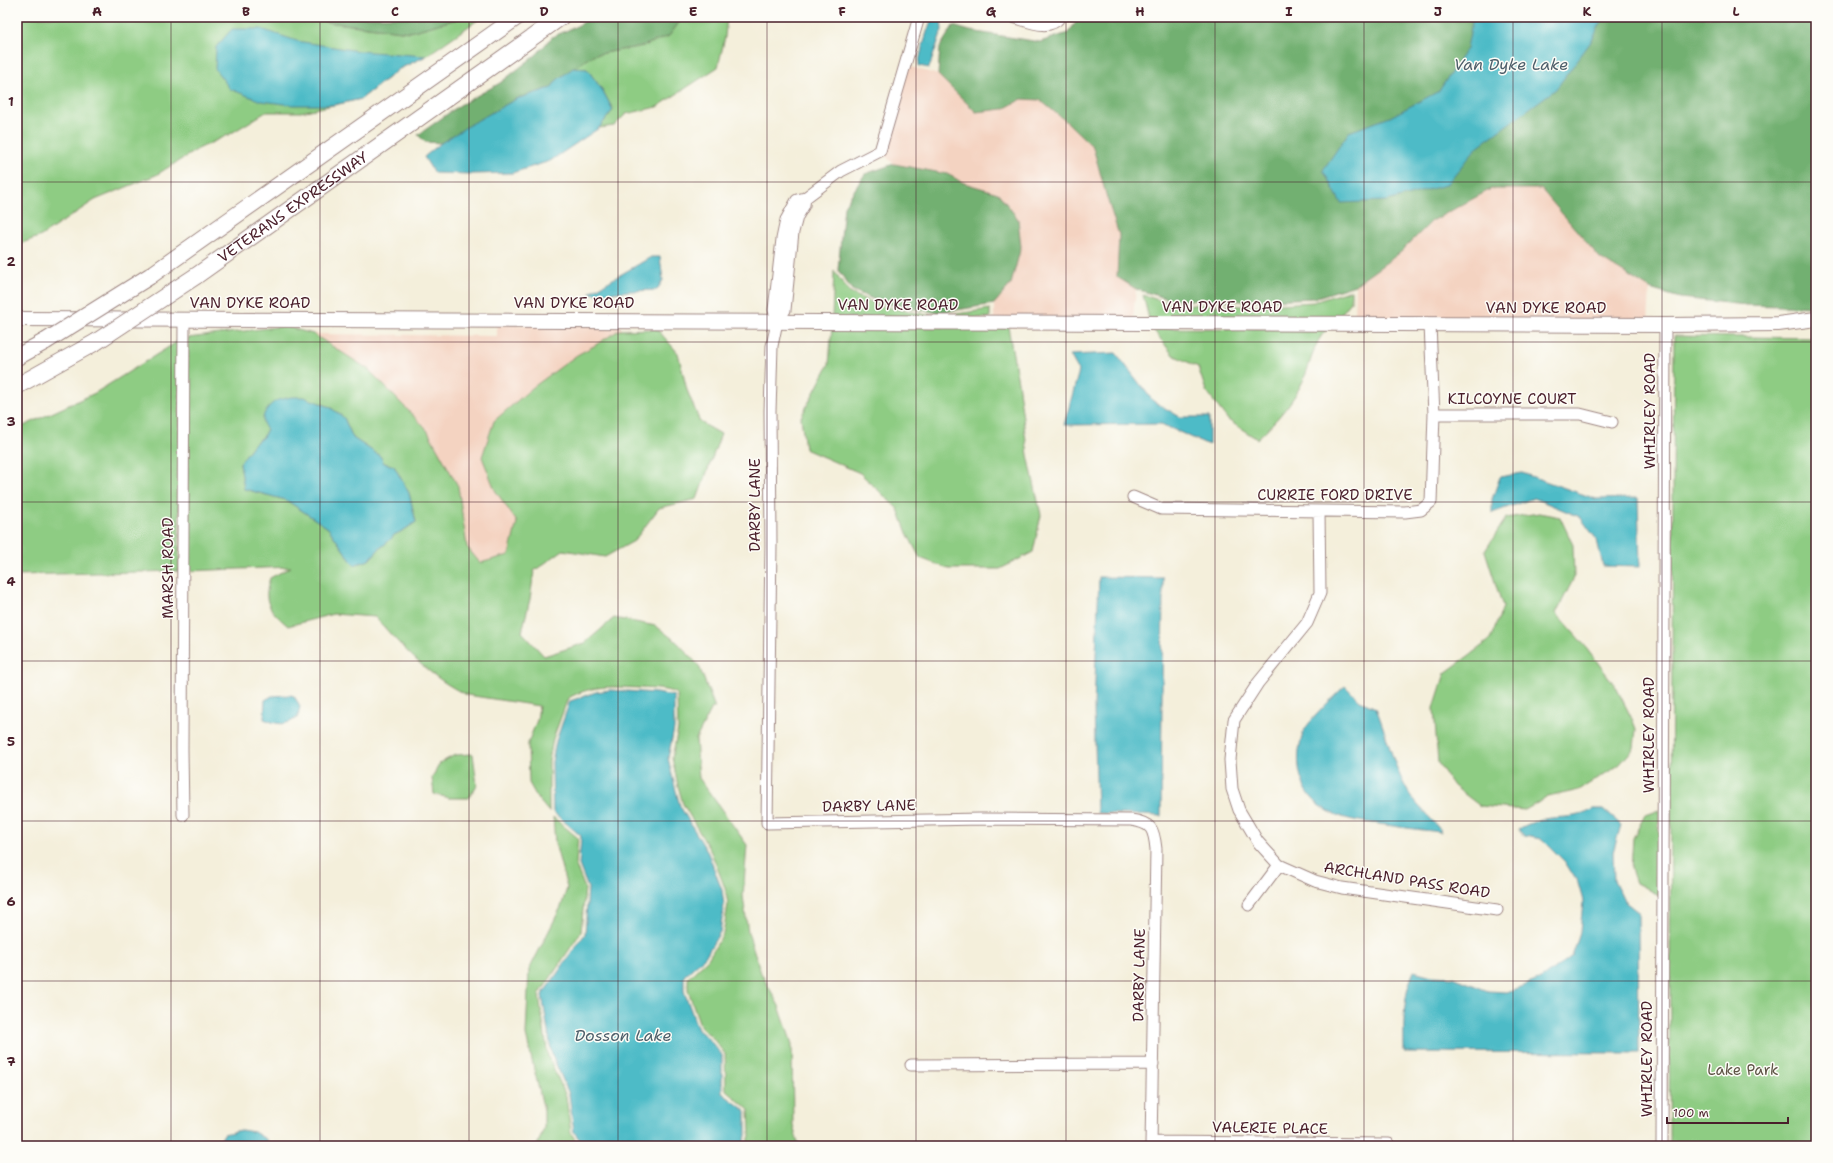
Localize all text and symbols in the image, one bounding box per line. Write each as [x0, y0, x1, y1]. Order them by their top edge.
text: A [92, 3, 102, 20]
text: B [242, 3, 250, 20]
text: C [391, 3, 399, 20]
text: D [539, 3, 549, 20]
text: E [689, 3, 698, 20]
text: F [838, 3, 846, 20]
text: G [986, 3, 997, 20]
text: H [1135, 3, 1145, 20]
text: I [1285, 3, 1293, 20]
text: J [1434, 3, 1442, 20]
text: K [1583, 3, 1592, 20]
text: L [1732, 3, 1740, 20]
water label: Van Dyke Lake [1454, 54, 1568, 75]
text: 1 [8, 93, 14, 110]
street label: VETERANS EXPRESSWAY [214, 147, 372, 267]
text: 2 [6, 253, 16, 270]
street label: VAN DYKE ROAD [190, 293, 311, 313]
street label: VAN DYKE ROAD [514, 293, 635, 313]
street label: VAN DYKE ROAD [838, 295, 959, 315]
street label: VAN DYKE ROAD [1162, 297, 1283, 317]
street label: VAN DYKE ROAD [1486, 298, 1607, 318]
street label: WHIRLEY ROAD [1640, 353, 1660, 469]
street label: KILCOYNE COURT [1448, 389, 1576, 409]
text: 3 [6, 413, 16, 430]
street label: DARBY LANE [745, 458, 765, 552]
street label: CURRIE FORD DRIVE [1257, 485, 1413, 505]
street label: MARSH ROAD [158, 517, 178, 619]
text: 4 [6, 573, 16, 590]
street label: WHIRLEY ROAD [1639, 677, 1659, 793]
text: 5 [7, 733, 15, 750]
street label: DARBY LANE [822, 795, 916, 817]
street label: ARCHLAND PASS ROAD [1322, 857, 1492, 903]
text: 6 [6, 893, 16, 910]
street label: DARBY LANE [1128, 928, 1150, 1022]
street label: WHIRLEY ROAD [1637, 1001, 1657, 1117]
water label: Dosson Lake [574, 1025, 672, 1046]
text: 7 [6, 1053, 16, 1070]
park label: Lake Park [1707, 1060, 1779, 1080]
scale bar [1667, 1099, 1788, 1125]
text: 100 m [1673, 1105, 1709, 1121]
street label: VALERIE PLACE [1212, 1117, 1328, 1139]

